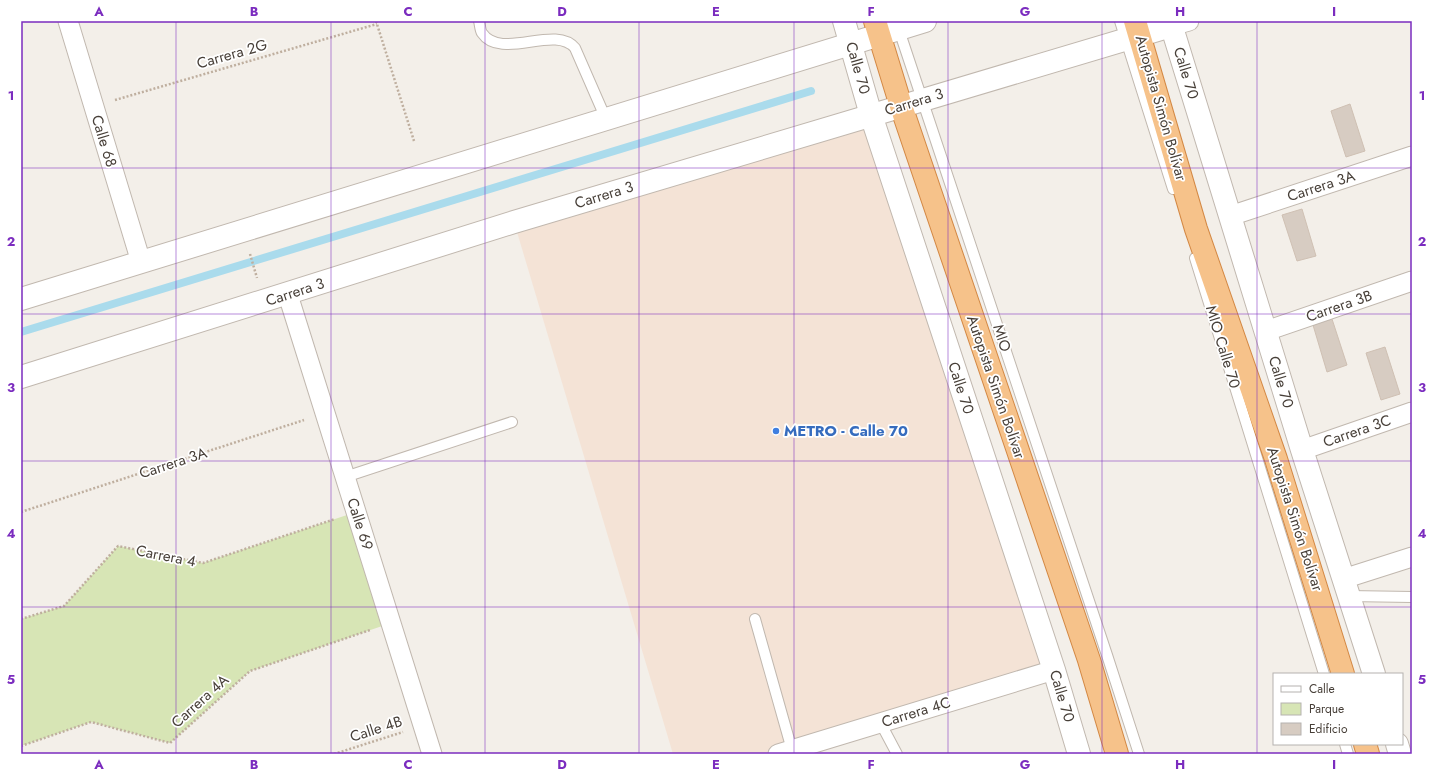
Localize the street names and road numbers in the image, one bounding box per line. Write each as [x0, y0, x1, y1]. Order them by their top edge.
street label: Carrera 2G [194, 33, 270, 75]
street label: Autopista Simón Bolívar [1130, 33, 1193, 184]
street label: Calle 70 [840, 39, 876, 97]
street label: Calle 70 [1168, 44, 1204, 102]
street label: Carrera 3 [882, 83, 946, 121]
street label: Calle 68 [86, 112, 122, 170]
street label: Carrera 3A [1284, 165, 1358, 207]
street label: Carrera 3 [572, 176, 636, 214]
street label: Carrera 3 [263, 272, 327, 312]
street label: Carrera 3B [1303, 284, 1375, 328]
street label: MIO Calle 70 [1200, 303, 1246, 391]
street label: Autopista Simón Bolívar [961, 312, 1031, 462]
street label: MIO [987, 321, 1017, 355]
street label: Calle 70 [1263, 353, 1299, 411]
street label: Calle 70 [942, 359, 980, 417]
street label: Carrera 3C [1320, 409, 1394, 453]
street label: Carrera 3A [136, 442, 210, 484]
street label: Autopista Simón Bolívar [1261, 444, 1329, 595]
street label: Calle 69 [341, 495, 379, 553]
street label: Carrera 4 [134, 539, 198, 573]
street label: Calle 70 [1044, 667, 1080, 725]
street label: Carrera 4A [166, 669, 234, 733]
street label: Carrera 4C [879, 691, 953, 733]
street label: Calle 4B [347, 710, 405, 748]

